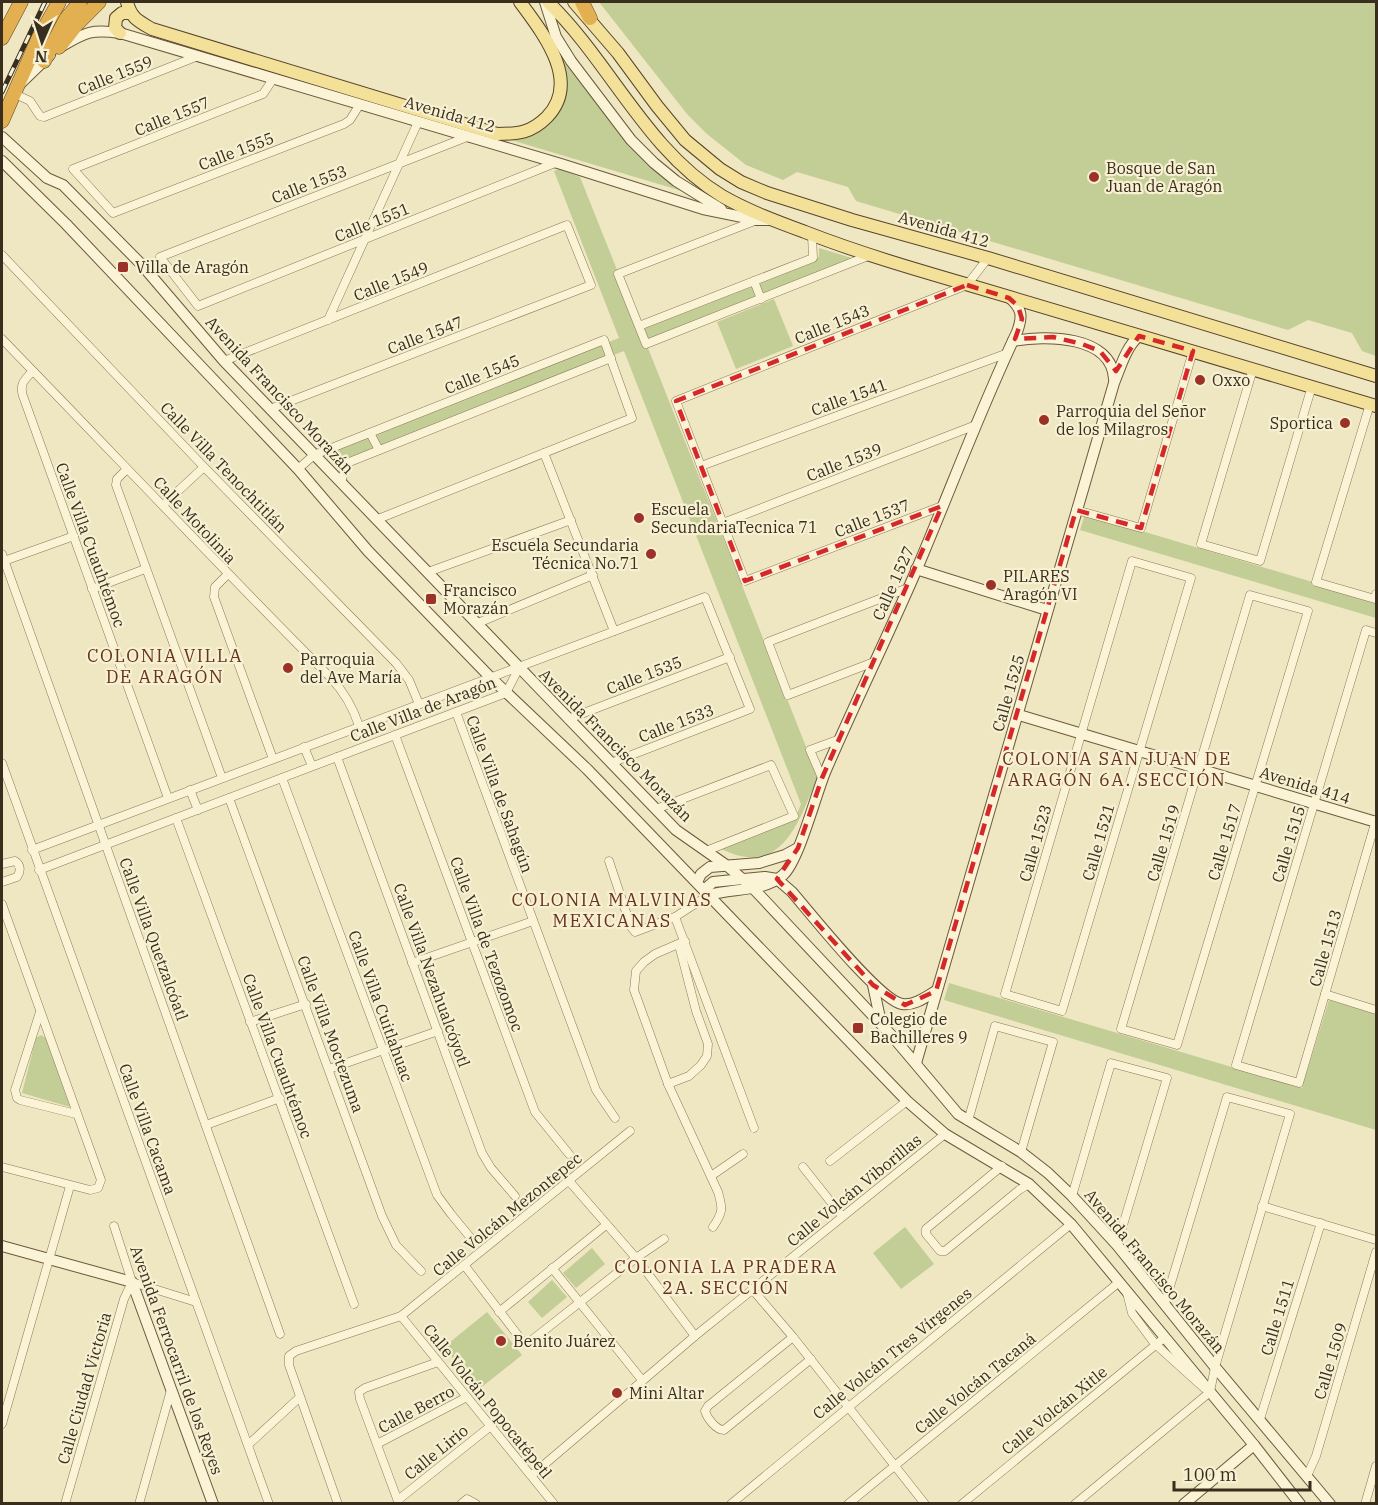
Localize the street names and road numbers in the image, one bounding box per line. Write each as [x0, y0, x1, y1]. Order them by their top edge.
street label: Calle 1559 [75, 51, 155, 99]
street label: Avenida 412 [402, 91, 498, 137]
street label: Calle 1557 [132, 92, 212, 140]
street label: Calle 1555 [195, 127, 277, 175]
street label: Calle 1553 [268, 160, 350, 208]
street label: Calle 1551 [332, 198, 412, 246]
street label: Avenida 412 [896, 206, 992, 252]
street label: Calle 1549 [351, 257, 431, 305]
street label: Calle 1543 [792, 300, 872, 348]
street label: Calle 1547 [384, 311, 466, 359]
street label: Avenida Francisco Morazán [202, 312, 358, 478]
street label: Calle 1545 [442, 350, 522, 398]
street label: Calle 1541 [808, 374, 890, 420]
street label: Calle Villa Tenochtitlán [156, 397, 292, 537]
street label: Calle 1539 [803, 438, 885, 486]
street label: Calle Villa Cuauhtémoc [52, 460, 130, 630]
street label: Calle Motolinia [149, 472, 241, 568]
street label: Calle 1537 [831, 494, 913, 542]
street label: Calle 1527 [868, 543, 918, 623]
street label: Calle 1535 [603, 651, 685, 699]
street label: Calle 1525 [987, 652, 1029, 734]
street label: Avenida Francisco Morazán [535, 664, 697, 826]
street label: Calle Villa de Aragón [347, 672, 499, 746]
street label: Calle 1533 [635, 699, 717, 747]
street label: Calle Villa de Sahagún [462, 713, 538, 875]
street label: Avenida 414 [1257, 762, 1353, 808]
street label: Calle 1521 [1077, 801, 1119, 883]
street label: Calle 1517 [1203, 801, 1245, 883]
street label: Calle 1523 [1014, 802, 1056, 884]
street label: Calle 1519 [1142, 802, 1184, 884]
street label: Calle 1515 [1267, 803, 1309, 885]
street label: Calle Villa de Tezozomoc [446, 854, 528, 1034]
street label: Calle Villa Quetzalcóatl [115, 855, 193, 1023]
street label: Calle Villa Nezahualcóyotl [389, 880, 475, 1070]
street label: Calle 1513 [1304, 907, 1346, 989]
street label: Calle Villa Cuitlahuac [344, 928, 418, 1084]
street label: Calle Villa Moctezuma [293, 953, 369, 1116]
street label: Calle Villa Cuauhtémoc [239, 971, 317, 1141]
street label: Calle Villa Cacama [115, 1061, 181, 1198]
street label: Calle Volcán Viborillas [783, 1129, 925, 1251]
street label: Calle Volcán Mezontepec [428, 1148, 586, 1280]
street label: Avenida Francisco Morazán [1080, 1185, 1230, 1357]
street label: Avenida Ferrocarril de los Reyes [126, 1243, 228, 1477]
street label: Calle 1511 [1256, 1276, 1298, 1358]
street label: Calle Volcán Tres Vírgenes [808, 1283, 976, 1423]
street label: Calle Ciudad Victoria [53, 1309, 115, 1466]
street label: Calle Volcán Popocatépetl [419, 1320, 557, 1483]
street label: Calle 1509 [1309, 1320, 1351, 1402]
street label: Calle Volcán Tacaná [911, 1328, 1040, 1438]
street label: Calle Volcán Xitle [997, 1361, 1111, 1459]
street label: Calle Berro [375, 1381, 457, 1437]
street label: Calle Lirio [400, 1420, 472, 1484]

